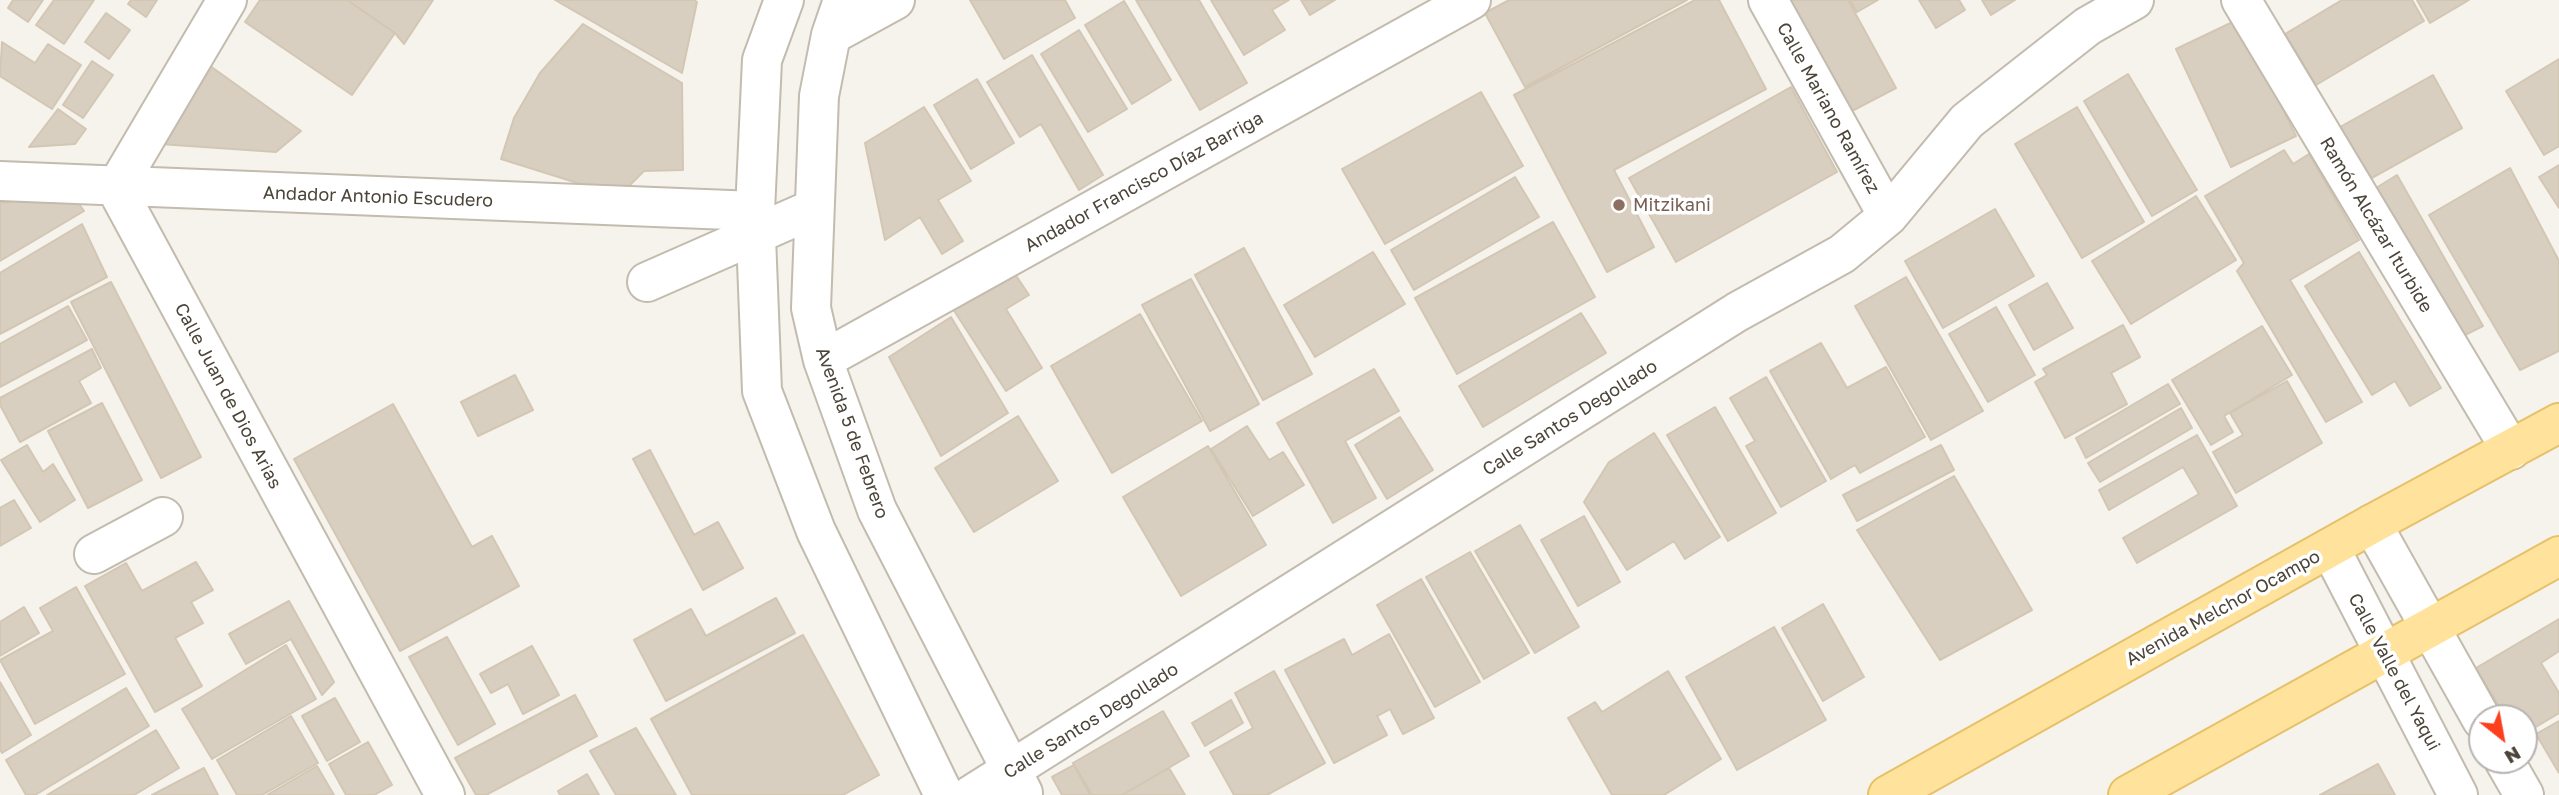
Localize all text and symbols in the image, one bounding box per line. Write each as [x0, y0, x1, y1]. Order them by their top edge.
street label: Calle Mariano Ramírez [1772, 19, 1884, 197]
street label: Andador Francisco Díaz Barriga [1021, 107, 1267, 257]
street label: Ramón Alcázar Iturbide [2315, 133, 2437, 317]
street label: Andador Antonio Escudero [263, 182, 493, 212]
place label: Mitzikani [1633, 194, 1711, 216]
marker: Mitzikani [1611, 197, 1627, 213]
street label: Calle Juan de Dios Arias [170, 299, 286, 493]
street label: Avenida 5 de Febrero [811, 344, 893, 522]
street label: Calle Santos Degollado [1479, 355, 1661, 481]
street label: Avenida Melchor Ocampo [2122, 546, 2324, 670]
street label: Calle Valle del Yaqui [2343, 590, 2445, 754]
street label: Calle Santos Degollado [1000, 658, 1182, 784]
north arrow [2468, 704, 2538, 774]
text: N [2501, 742, 2525, 769]

